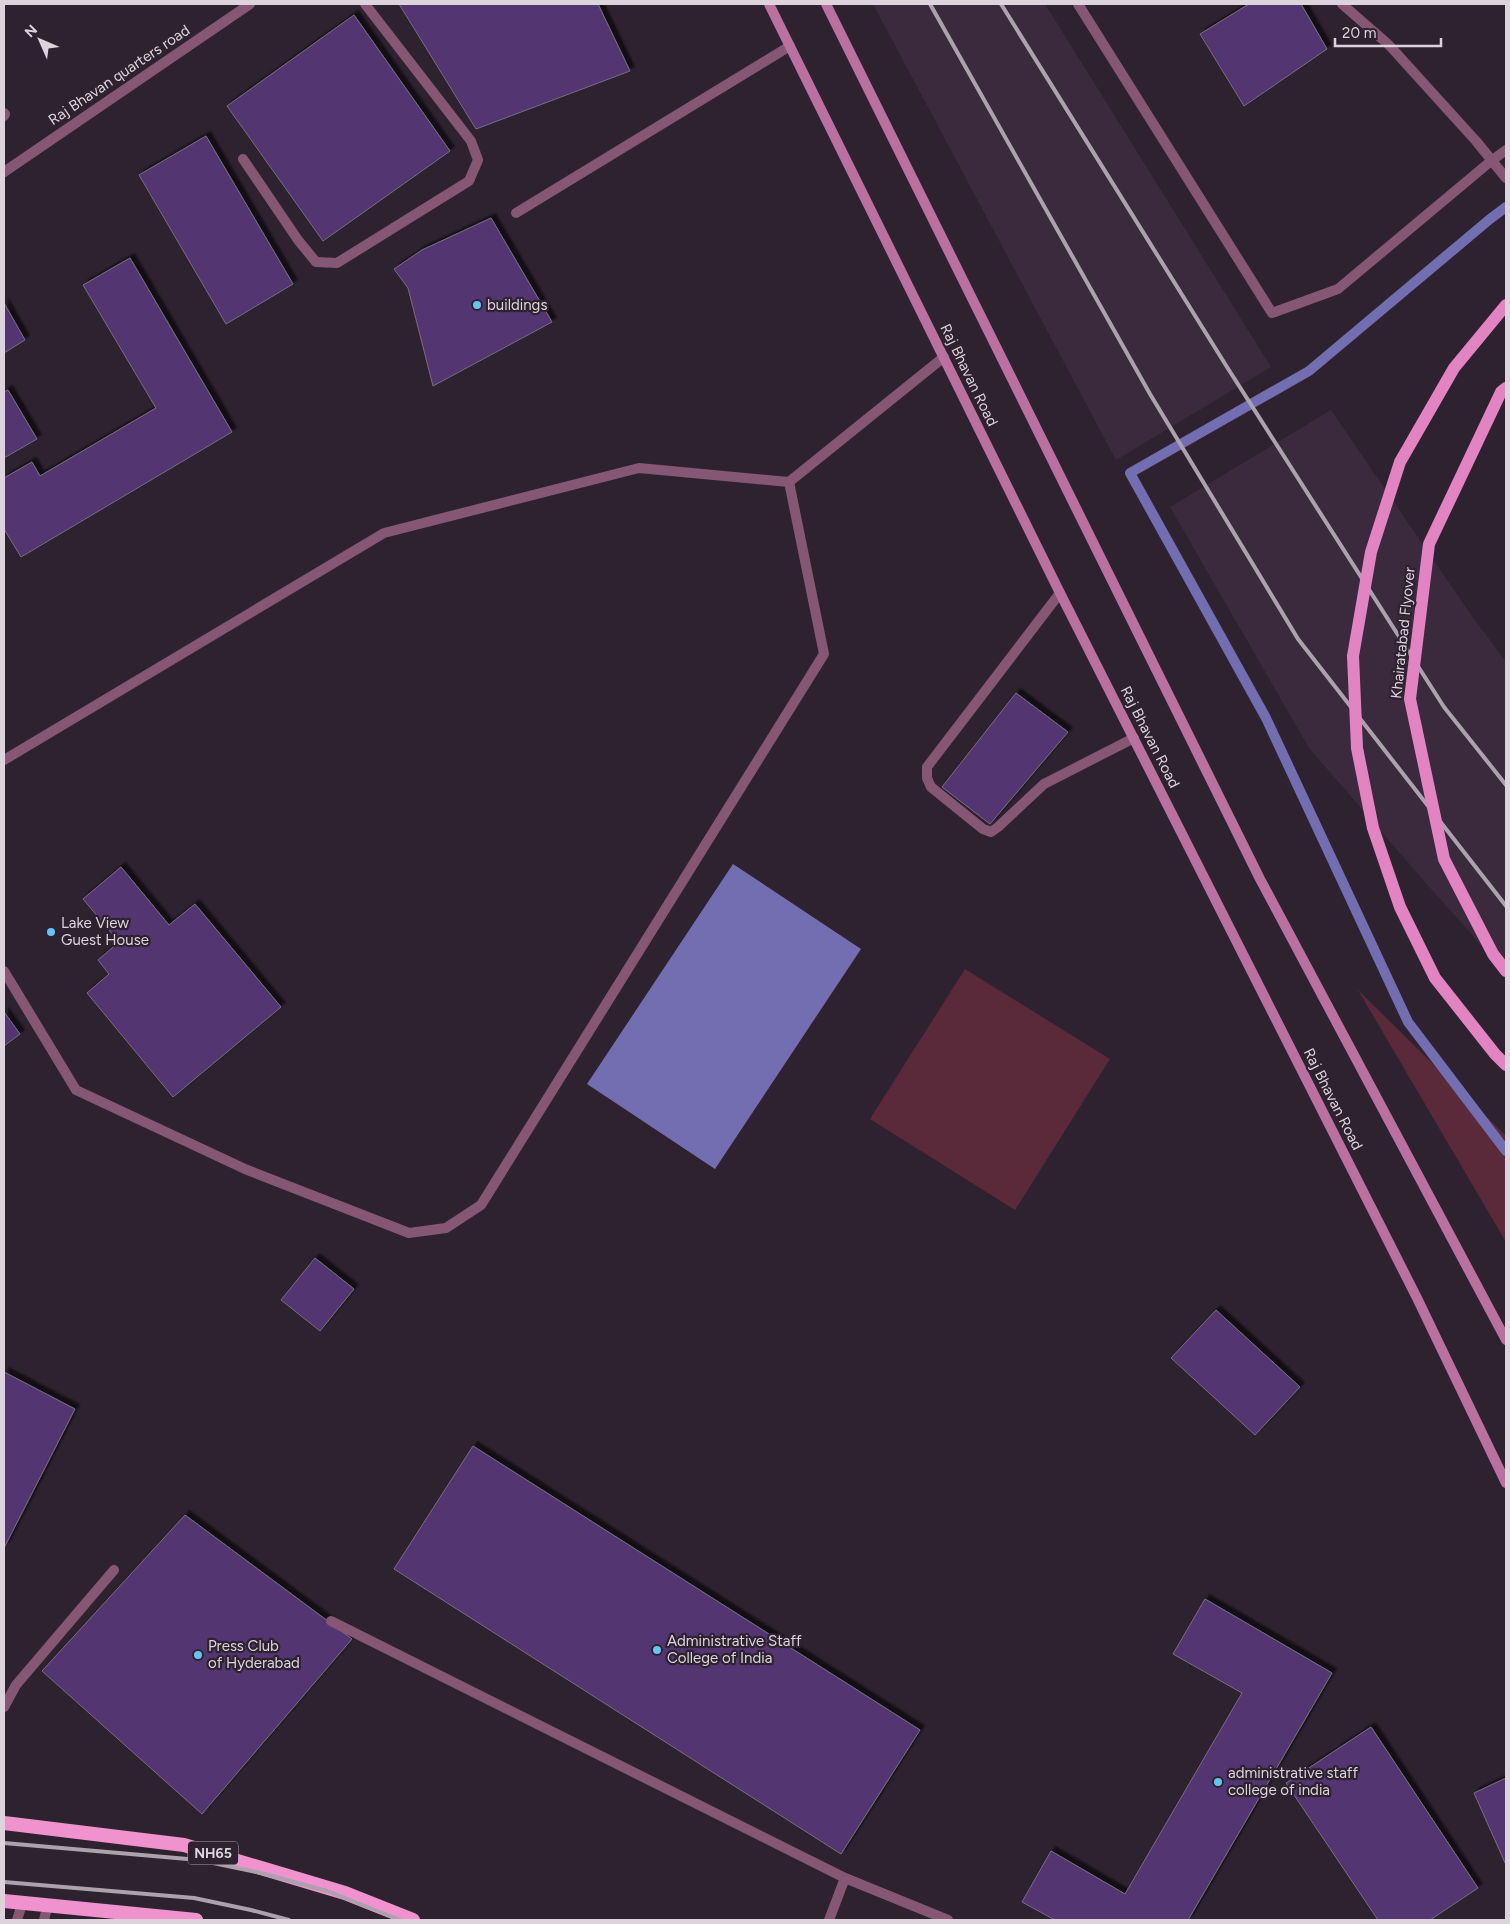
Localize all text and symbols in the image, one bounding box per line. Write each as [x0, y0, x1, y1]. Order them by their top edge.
north arrow [15, 15, 65, 65]
scale bar [1335, 15, 1441, 47]
text: N [21, 21, 41, 41]
street label: Raj Bhavan quarters road [45, 21, 193, 129]
text: 20 m [1342, 24, 1376, 42]
place label: buildings [487, 296, 547, 314]
marker: buildings [471, 299, 483, 311]
street label: Raj Bhavan Road [936, 321, 1002, 429]
street label: Khairatabad Flyover [1387, 566, 1419, 700]
street label: Raj Bhavan Road [1117, 683, 1183, 791]
place label: Lake View Guest House [61, 914, 149, 949]
marker: Lake View Guest House [45, 926, 57, 938]
street label: Raj Bhavan Road [1300, 1045, 1366, 1153]
place label: Administrative Staff College of India [667, 1632, 802, 1667]
place label: Press Club of Hyderabad [208, 1637, 300, 1672]
marker: Administrative Staff College of India [651, 1644, 663, 1656]
marker: Press Club of Hyderabad [192, 1649, 204, 1661]
place label: administrative staff college of india [1228, 1764, 1358, 1799]
marker: administrative staff college of india [1212, 1776, 1224, 1788]
road number: NH65 [188, 1842, 238, 1865]

